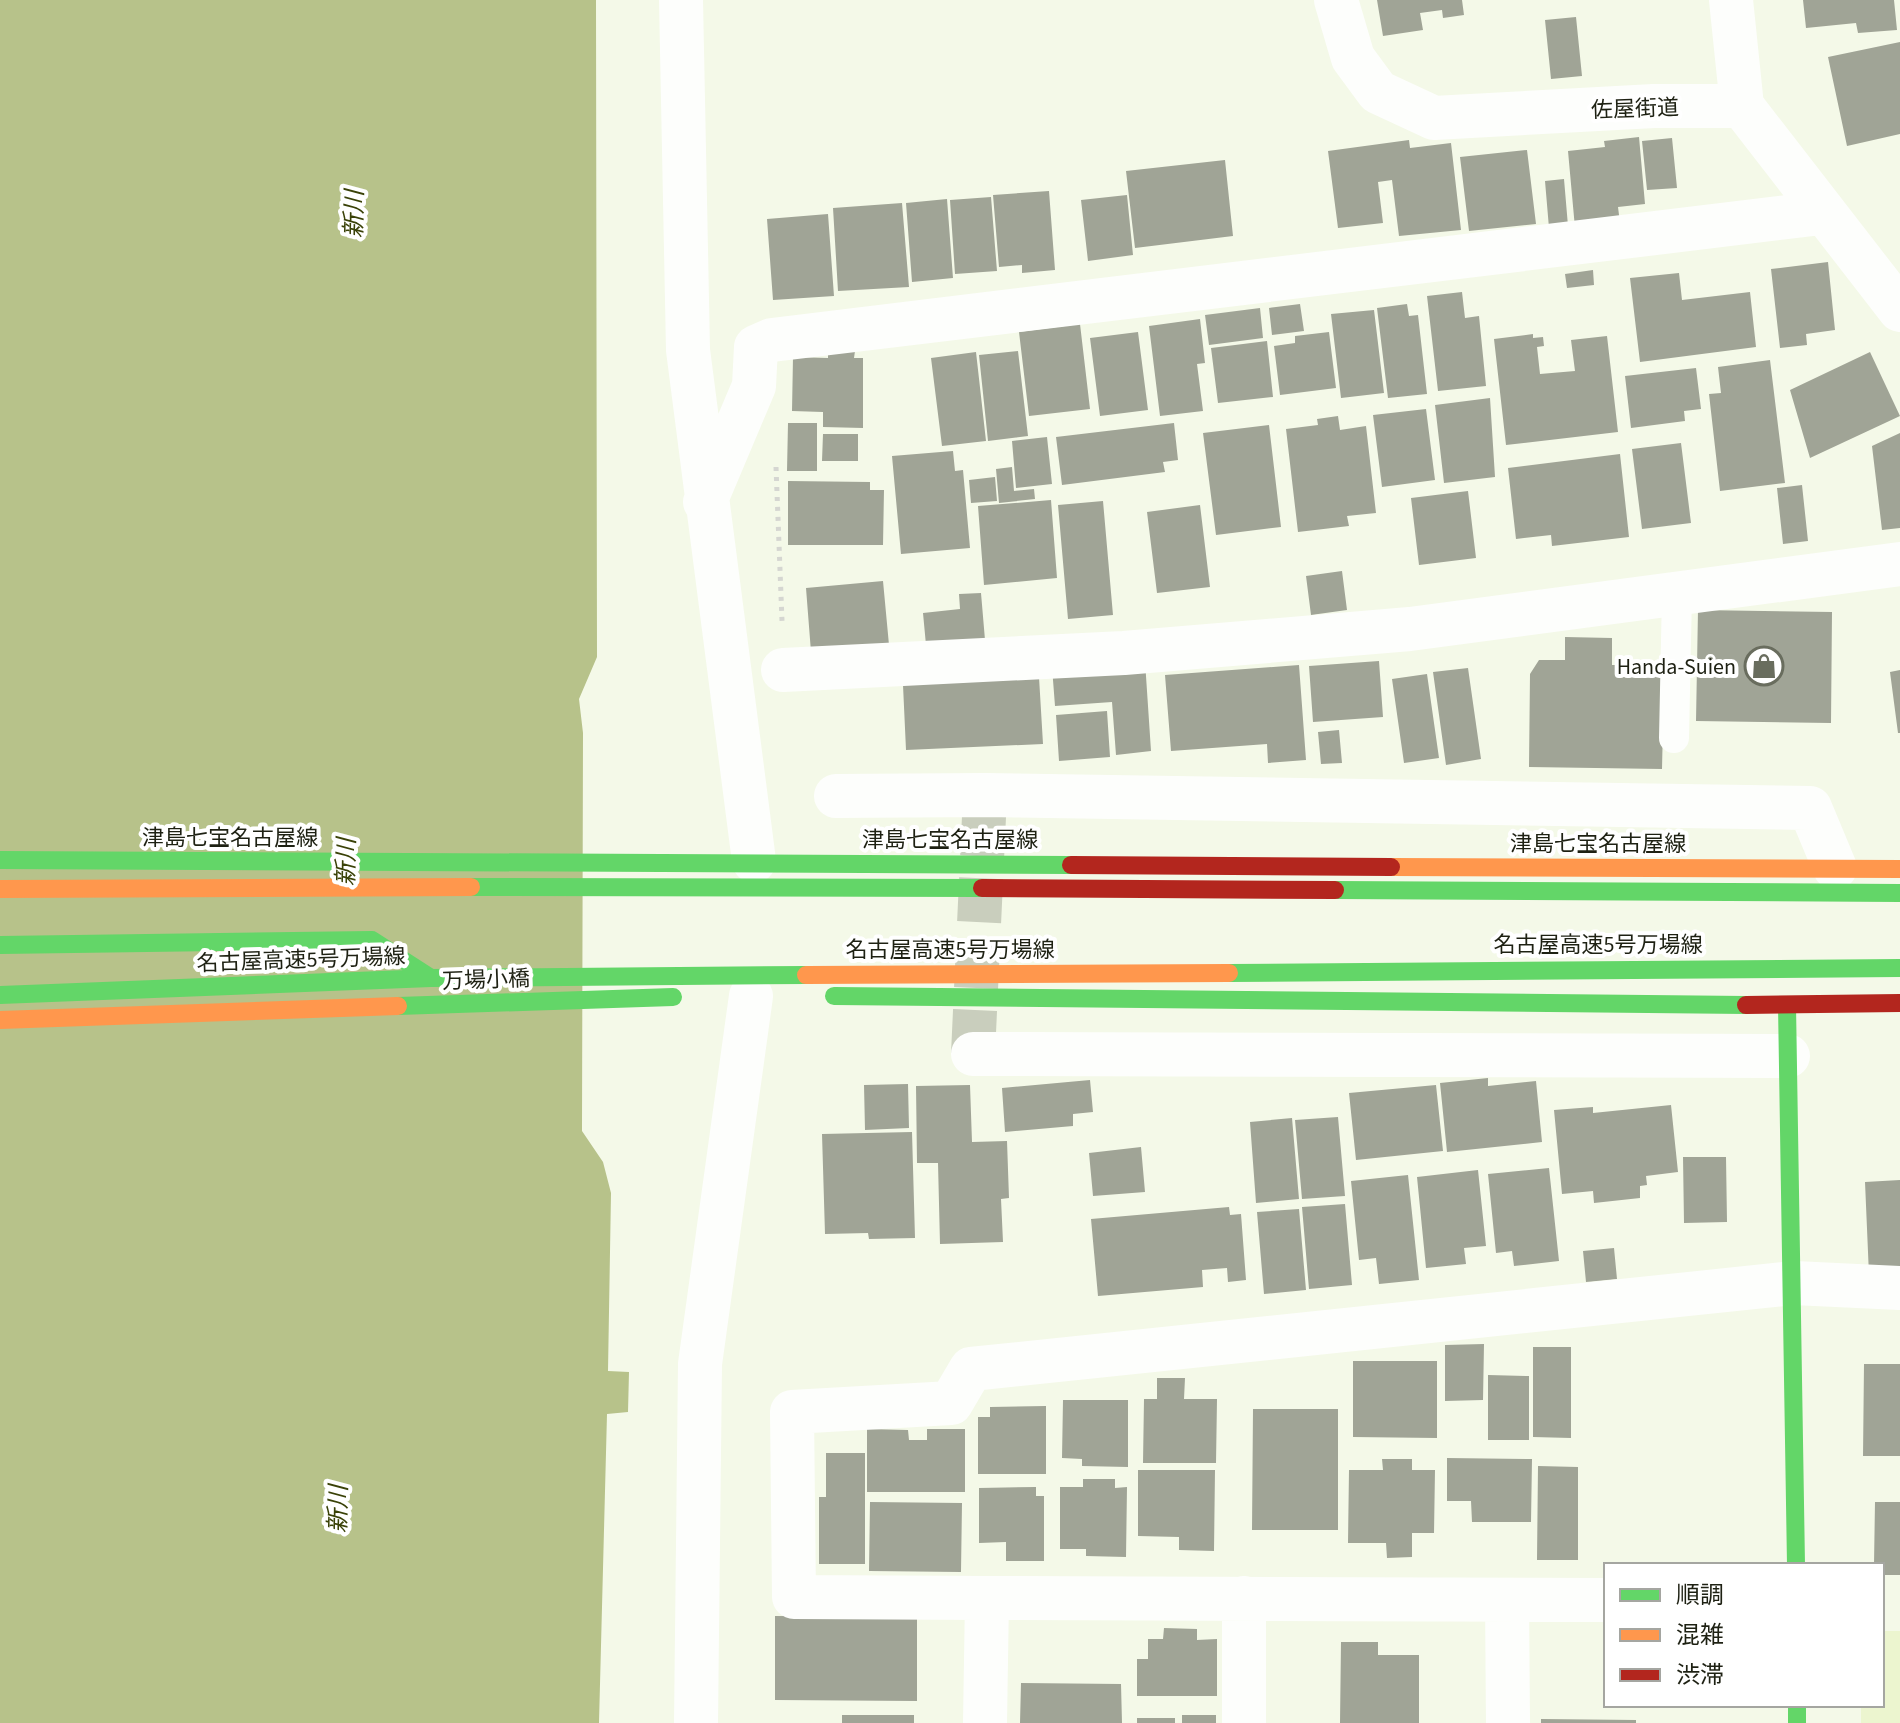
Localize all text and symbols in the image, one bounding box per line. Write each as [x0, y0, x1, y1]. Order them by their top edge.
street label: 佐屋街道 [1590, 91, 1680, 127]
water label: 新川 [337, 187, 372, 238]
shop icon: Handa-Suien [1743, 645, 1785, 687]
place label: Handa-Suien [1617, 651, 1736, 683]
street label: 津島七宝名古屋線 [142, 822, 318, 854]
street label: 津島七宝名古屋線 [862, 824, 1038, 856]
street label: 津島七宝名古屋線 [1510, 828, 1686, 860]
water label: 新川 [329, 835, 364, 886]
street label: 名古屋高速5号万場線 [1494, 929, 1702, 961]
street label: 名古屋高速5号万場線 [846, 934, 1054, 966]
street label: 名古屋高速5号万場線 [196, 940, 406, 980]
street label: 万場小橋 [441, 962, 531, 998]
water label: 新川 [321, 1482, 356, 1533]
legend [1604, 1563, 1884, 1707]
text: 順調 [1676, 1578, 1724, 1613]
text: 混雑 [1676, 1618, 1724, 1653]
text: 渋滞 [1676, 1658, 1724, 1693]

